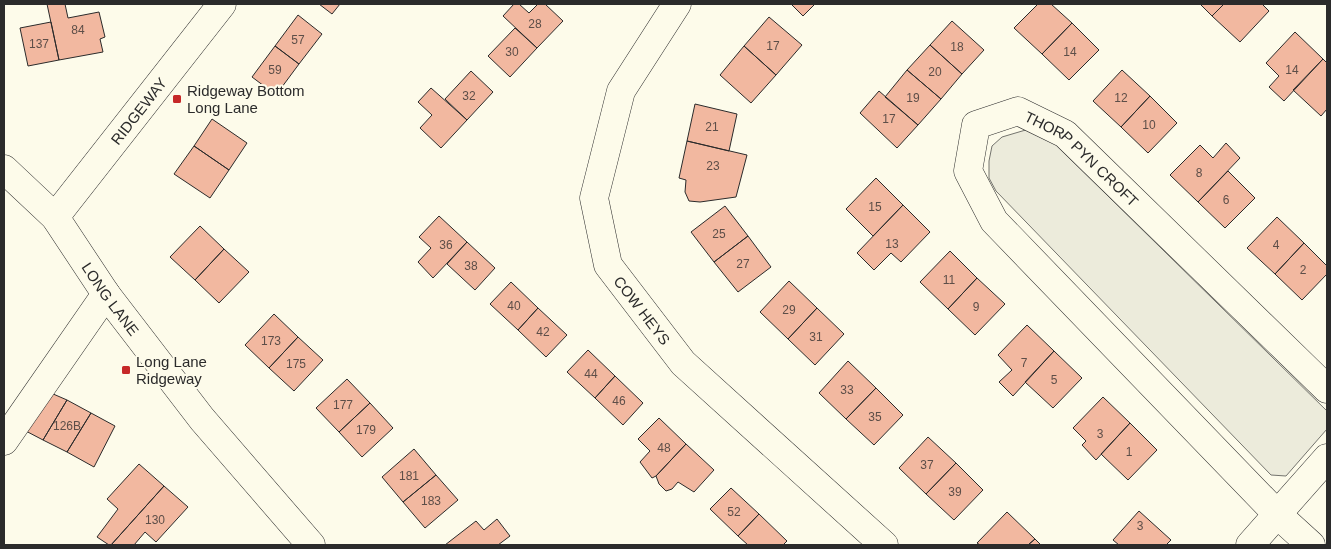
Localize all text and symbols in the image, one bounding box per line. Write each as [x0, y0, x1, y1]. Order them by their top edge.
house number: 28 [528, 17, 542, 31]
house number: 84 [71, 23, 85, 37]
house number: 57 [291, 33, 305, 47]
house number: 137 [29, 37, 49, 51]
house number: 17 [766, 39, 780, 53]
house number: 18 [950, 40, 964, 54]
house number: 30 [505, 45, 519, 59]
house number: 14 [1063, 45, 1077, 59]
house number: 59 [268, 63, 282, 77]
house number: 14 [1285, 63, 1299, 77]
house number: 20 [928, 65, 942, 79]
street label: RIDGEWAY [107, 74, 170, 148]
place label: Ridgeway Bottom Long Lane [187, 82, 305, 116]
house number: 32 [462, 89, 476, 103]
house number: 19 [906, 91, 920, 105]
house number: 12 [1114, 91, 1128, 105]
marker: Ridgeway Bottom Long Lane [171, 93, 183, 105]
street label: THORP PYN CROFT [1022, 107, 1142, 210]
house number: 17 [882, 112, 896, 126]
house number: 10 [1142, 118, 1156, 132]
house number: 21 [705, 120, 719, 134]
house number: 23 [706, 159, 720, 173]
house number: 8 [1196, 166, 1203, 180]
house number: 6 [1223, 193, 1230, 207]
house number: 15 [868, 200, 882, 214]
house number: 25 [712, 227, 726, 241]
house number: 13 [885, 237, 899, 251]
house number: 36 [439, 238, 453, 252]
house number: 4 [1273, 238, 1280, 252]
house number: 27 [736, 257, 750, 271]
street label: LONG LANE [79, 259, 143, 338]
house number: 38 [464, 259, 478, 273]
house number: 2 [1300, 263, 1307, 277]
street label: COW HEYS [611, 272, 674, 348]
house number: 11 [943, 273, 956, 287]
house number: 40 [507, 299, 521, 313]
house number: 9 [973, 300, 980, 314]
house number: 29 [782, 303, 796, 317]
house number: 42 [536, 325, 550, 339]
house number: 31 [809, 330, 823, 344]
house number: 173 [261, 334, 281, 348]
place label: Long Lane Ridgeway [136, 353, 207, 387]
house number: 7 [1021, 356, 1028, 370]
house number: 175 [286, 357, 306, 371]
marker: Long Lane Ridgeway [120, 364, 132, 376]
house number: 44 [584, 367, 598, 381]
house number: 5 [1051, 373, 1058, 387]
house number: 33 [840, 383, 854, 397]
house number: 46 [612, 394, 626, 408]
house number: 177 [333, 398, 353, 412]
house number: 35 [868, 410, 882, 424]
house number: 126B [53, 419, 81, 433]
house number: 179 [356, 423, 376, 437]
house number: 3 [1097, 427, 1104, 441]
house number: 48 [657, 441, 671, 455]
house number: 1 [1126, 445, 1133, 459]
house number: 37 [920, 458, 934, 472]
house number: 181 [399, 469, 419, 483]
house number: 39 [948, 485, 962, 499]
house number: 183 [421, 494, 441, 508]
house number: 52 [727, 505, 741, 519]
house number: 130 [145, 513, 165, 527]
house number: 3 [1137, 519, 1144, 533]

